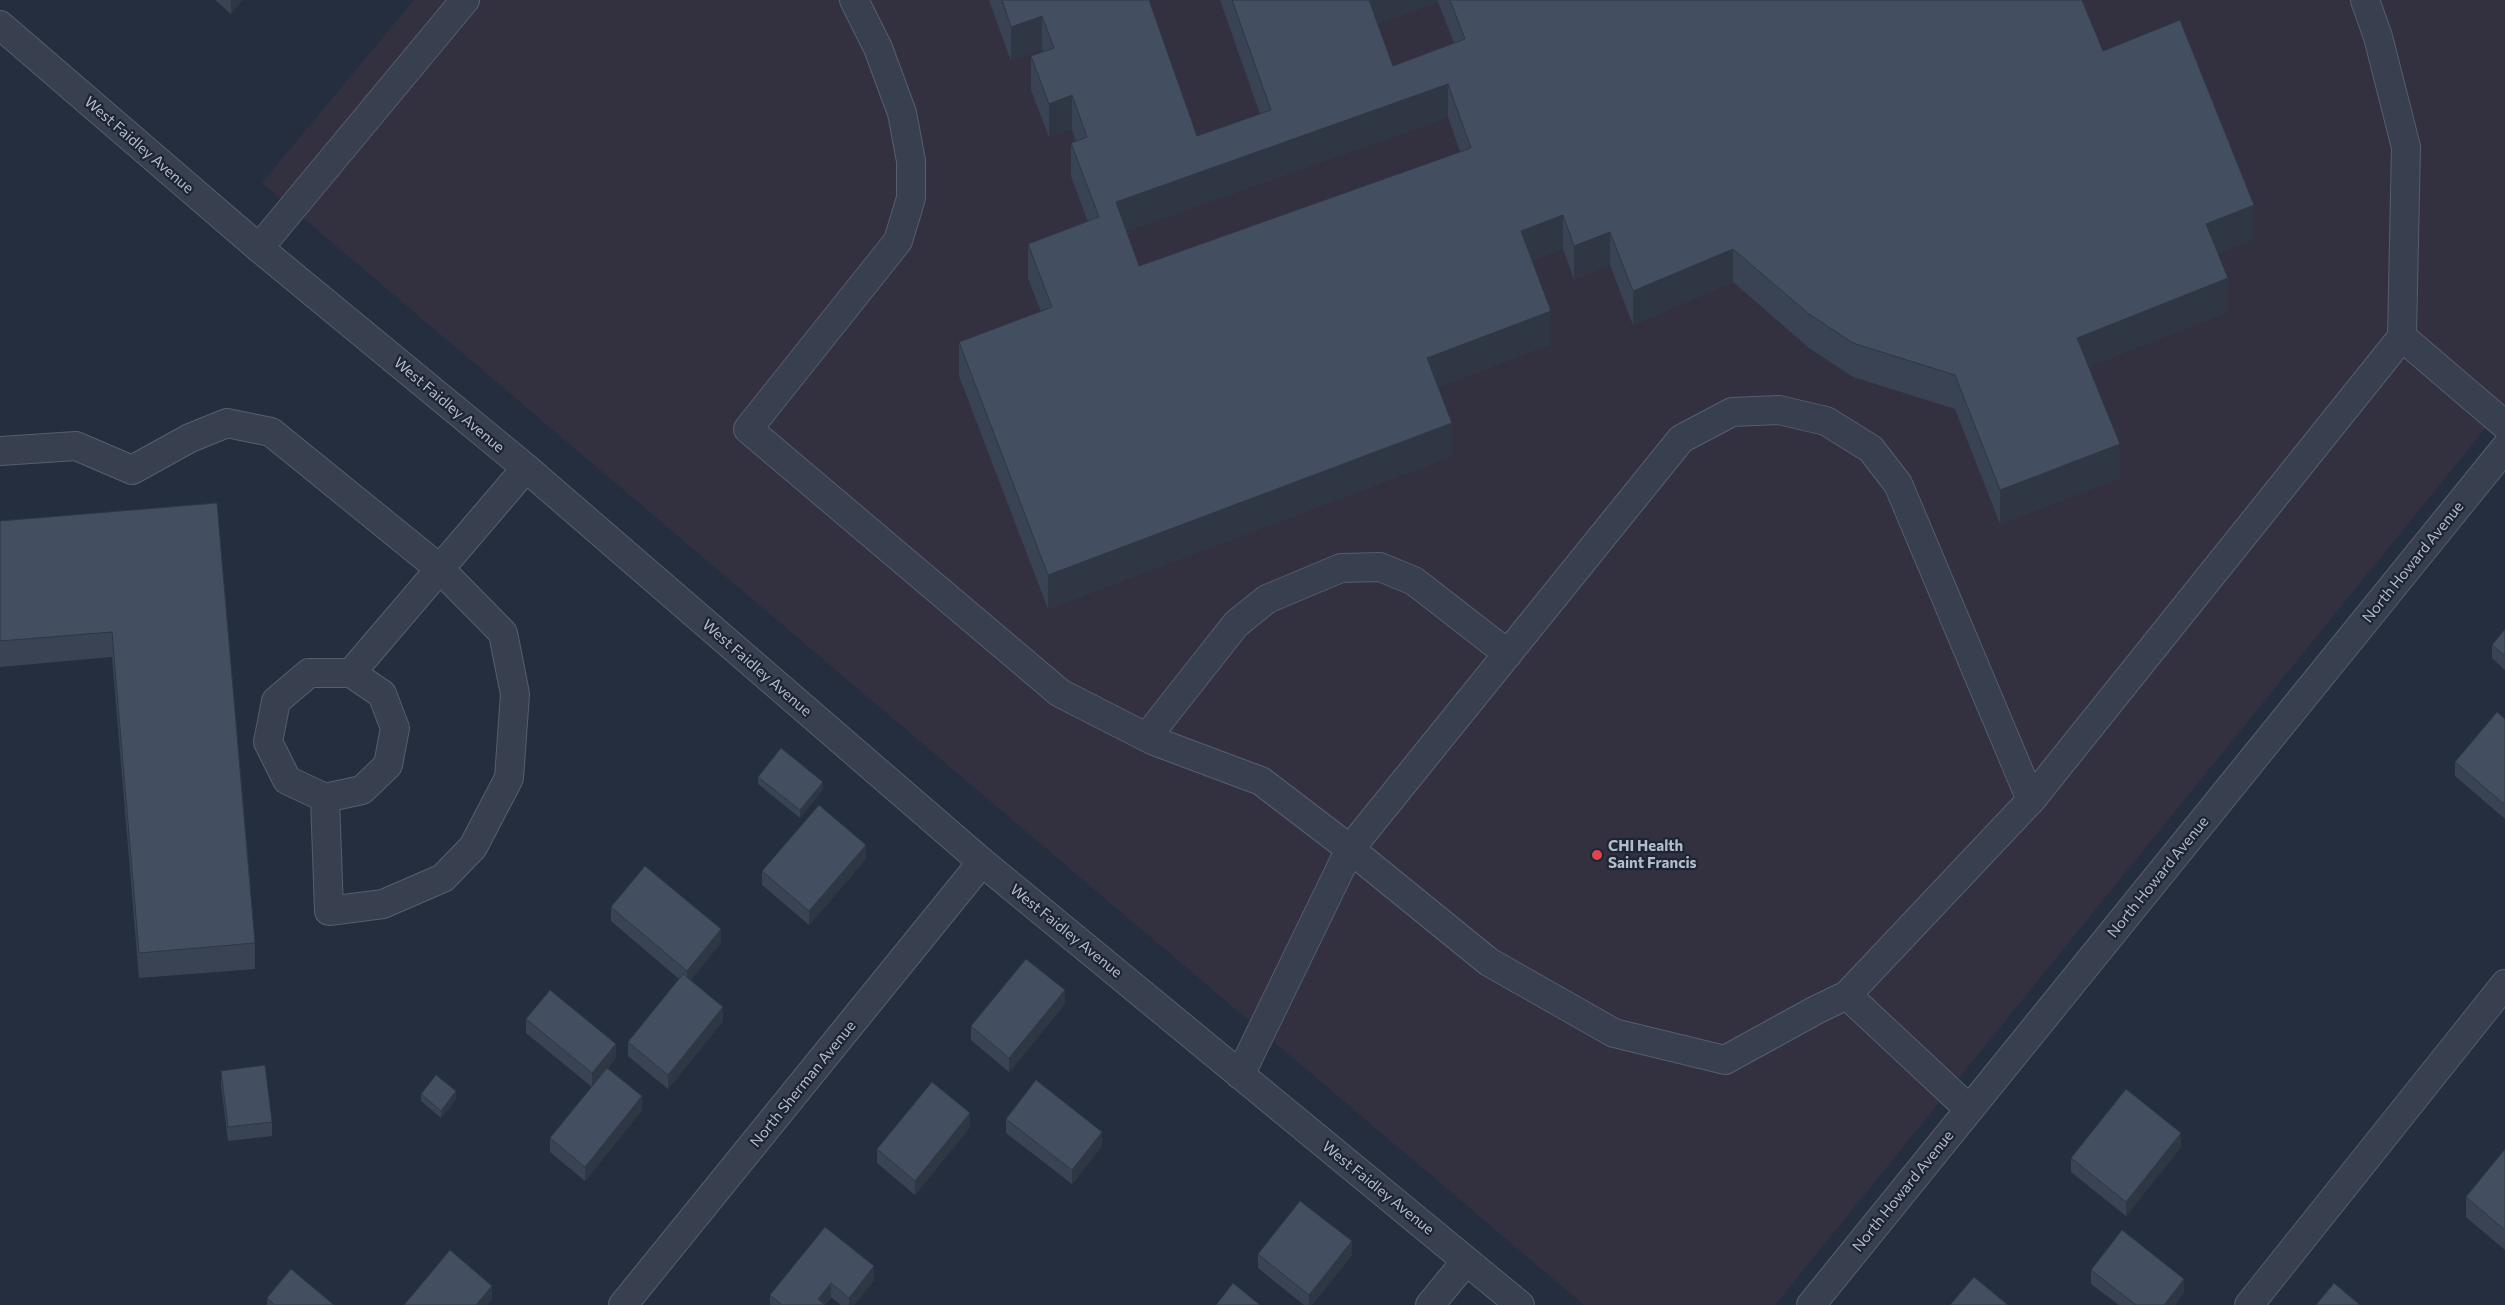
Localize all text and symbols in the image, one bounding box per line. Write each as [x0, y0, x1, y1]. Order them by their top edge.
street label: West Faidley Avenue [81, 93, 197, 197]
street label: West Faidley Avenue [390, 353, 508, 457]
street label: North Howard Avenue [2359, 498, 2467, 626]
street label: West Faidley Avenue [699, 616, 815, 720]
street label: North Howard Avenue [2104, 813, 2212, 941]
place label: CHI Health Saint Francis [1608, 837, 1697, 872]
marker: CHI Health Saint Francis [1590, 848, 1604, 862]
street label: West Faidley Avenue [1006, 880, 1126, 982]
street label: North Sherman Avenue [746, 1017, 860, 1151]
street label: North Howard Avenue [1849, 1127, 1957, 1255]
street label: West Faidley Avenue [1318, 1137, 1438, 1239]

